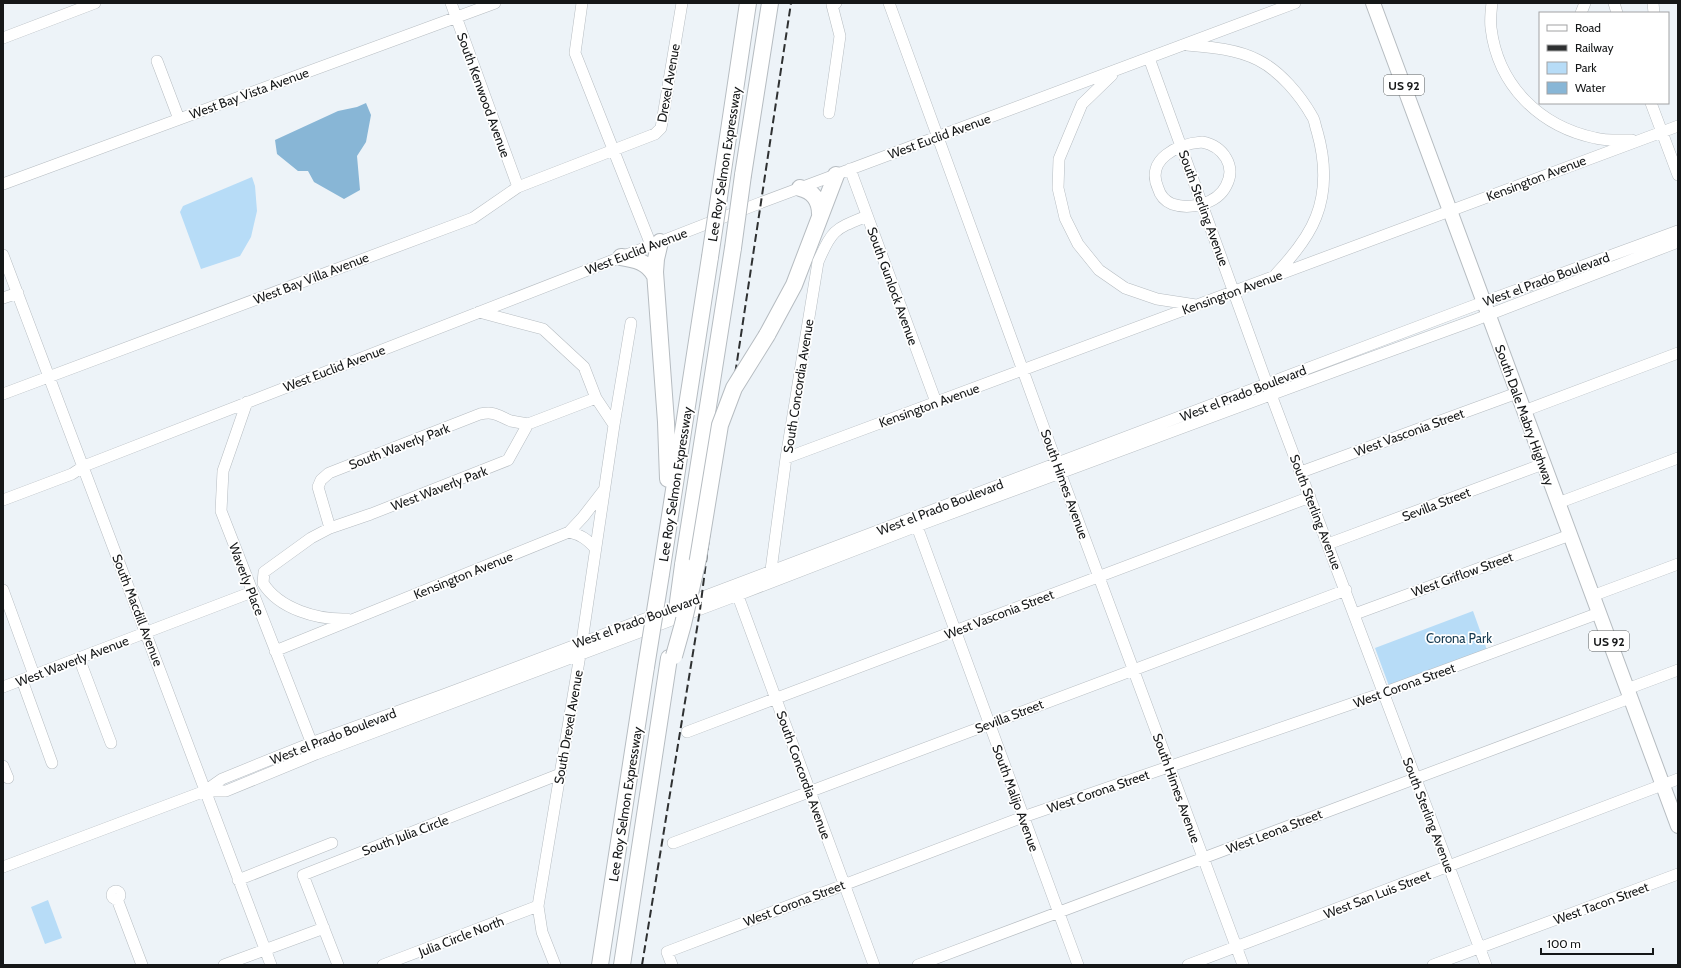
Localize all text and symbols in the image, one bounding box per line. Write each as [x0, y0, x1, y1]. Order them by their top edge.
legend [1539, 12, 1669, 104]
text: Road [1575, 20, 1601, 35]
street label: South Kenwood Avenue [454, 30, 514, 160]
text: Railway [1575, 40, 1613, 55]
street label: Drexel Avenue [653, 42, 683, 124]
text: Park [1575, 60, 1597, 75]
street label: West Bay Vista Avenue [187, 64, 311, 122]
road number: US 92 [1384, 75, 1424, 95]
text: Water [1575, 80, 1606, 95]
street label: Lee Roy Selmon Expressway [704, 85, 744, 243]
street label: West Euclid Avenue [886, 110, 993, 162]
street label: South Sterling Avenue [1176, 148, 1233, 268]
street label: Kensington Avenue [1484, 151, 1588, 204]
street label: West Euclid Avenue [583, 224, 690, 278]
street label: South Gunlock Avenue [864, 225, 922, 348]
street label: West Bay Villa Avenue [251, 249, 371, 307]
street label: West el Prado Boulevard [1480, 249, 1612, 309]
street label: Kensington Avenue [1180, 266, 1285, 318]
street label: South Concordia Avenue [780, 318, 817, 454]
street label: West Euclid Avenue [281, 341, 388, 395]
street label: South Dale Mabry Highway [1492, 342, 1558, 488]
street label: West el Prado Boulevard [1178, 362, 1308, 424]
street label: Kensington Avenue [877, 379, 982, 431]
street label: West Vasconia Street [1352, 404, 1467, 459]
street label: Lee Roy Selmon Expressway [655, 405, 695, 563]
street label: South Waverly Park [346, 419, 452, 473]
street label: South Himes Avenue [1038, 427, 1092, 541]
street label: South Sterling Avenue [1287, 452, 1345, 572]
street label: West Waverly Park [389, 462, 490, 514]
street label: West el Prado Boulevard [875, 476, 1005, 538]
street label: Sevilla Street [1399, 483, 1473, 524]
street label: Waverly Place [226, 540, 268, 618]
street label: Kensington Avenue [411, 548, 515, 602]
street label: West Griflow Street [1409, 548, 1515, 600]
street label: South Macdill Avenue [109, 552, 167, 669]
street label: West Vasconia Street [942, 586, 1056, 642]
street label: West el Prado Boulevard [570, 591, 702, 651]
park label: Corona Park [1426, 630, 1492, 646]
road number: US 92 [1589, 631, 1629, 651]
street label: West Waverly Avenue [13, 632, 131, 690]
street label: West Corona Street [1351, 659, 1458, 711]
street label: South Drexel Avenue [550, 668, 586, 785]
street label: Sevilla Street [972, 695, 1046, 736]
street label: West el Prado Boulevard [268, 705, 398, 767]
street label: South Concordia Avenue [773, 709, 835, 842]
street label: Lee Roy Selmon Expressway [605, 725, 645, 883]
street label: South Himes Avenue [1150, 731, 1204, 845]
street label: South Malijo Avenue [988, 742, 1043, 854]
street label: South Sterling Avenue [1400, 755, 1458, 875]
street label: West Corona Street [1045, 766, 1152, 816]
street label: West Leona Street [1224, 805, 1325, 857]
street label: South Julia Circle [359, 811, 451, 859]
street label: West San Luis Street [1321, 866, 1433, 922]
street label: West Corona Street [741, 876, 847, 930]
street label: West Tacon Street [1551, 878, 1651, 928]
street label: Julia Circle North [415, 912, 506, 960]
scale bar [1541, 930, 1653, 956]
text: 100 m [1547, 936, 1581, 951]

